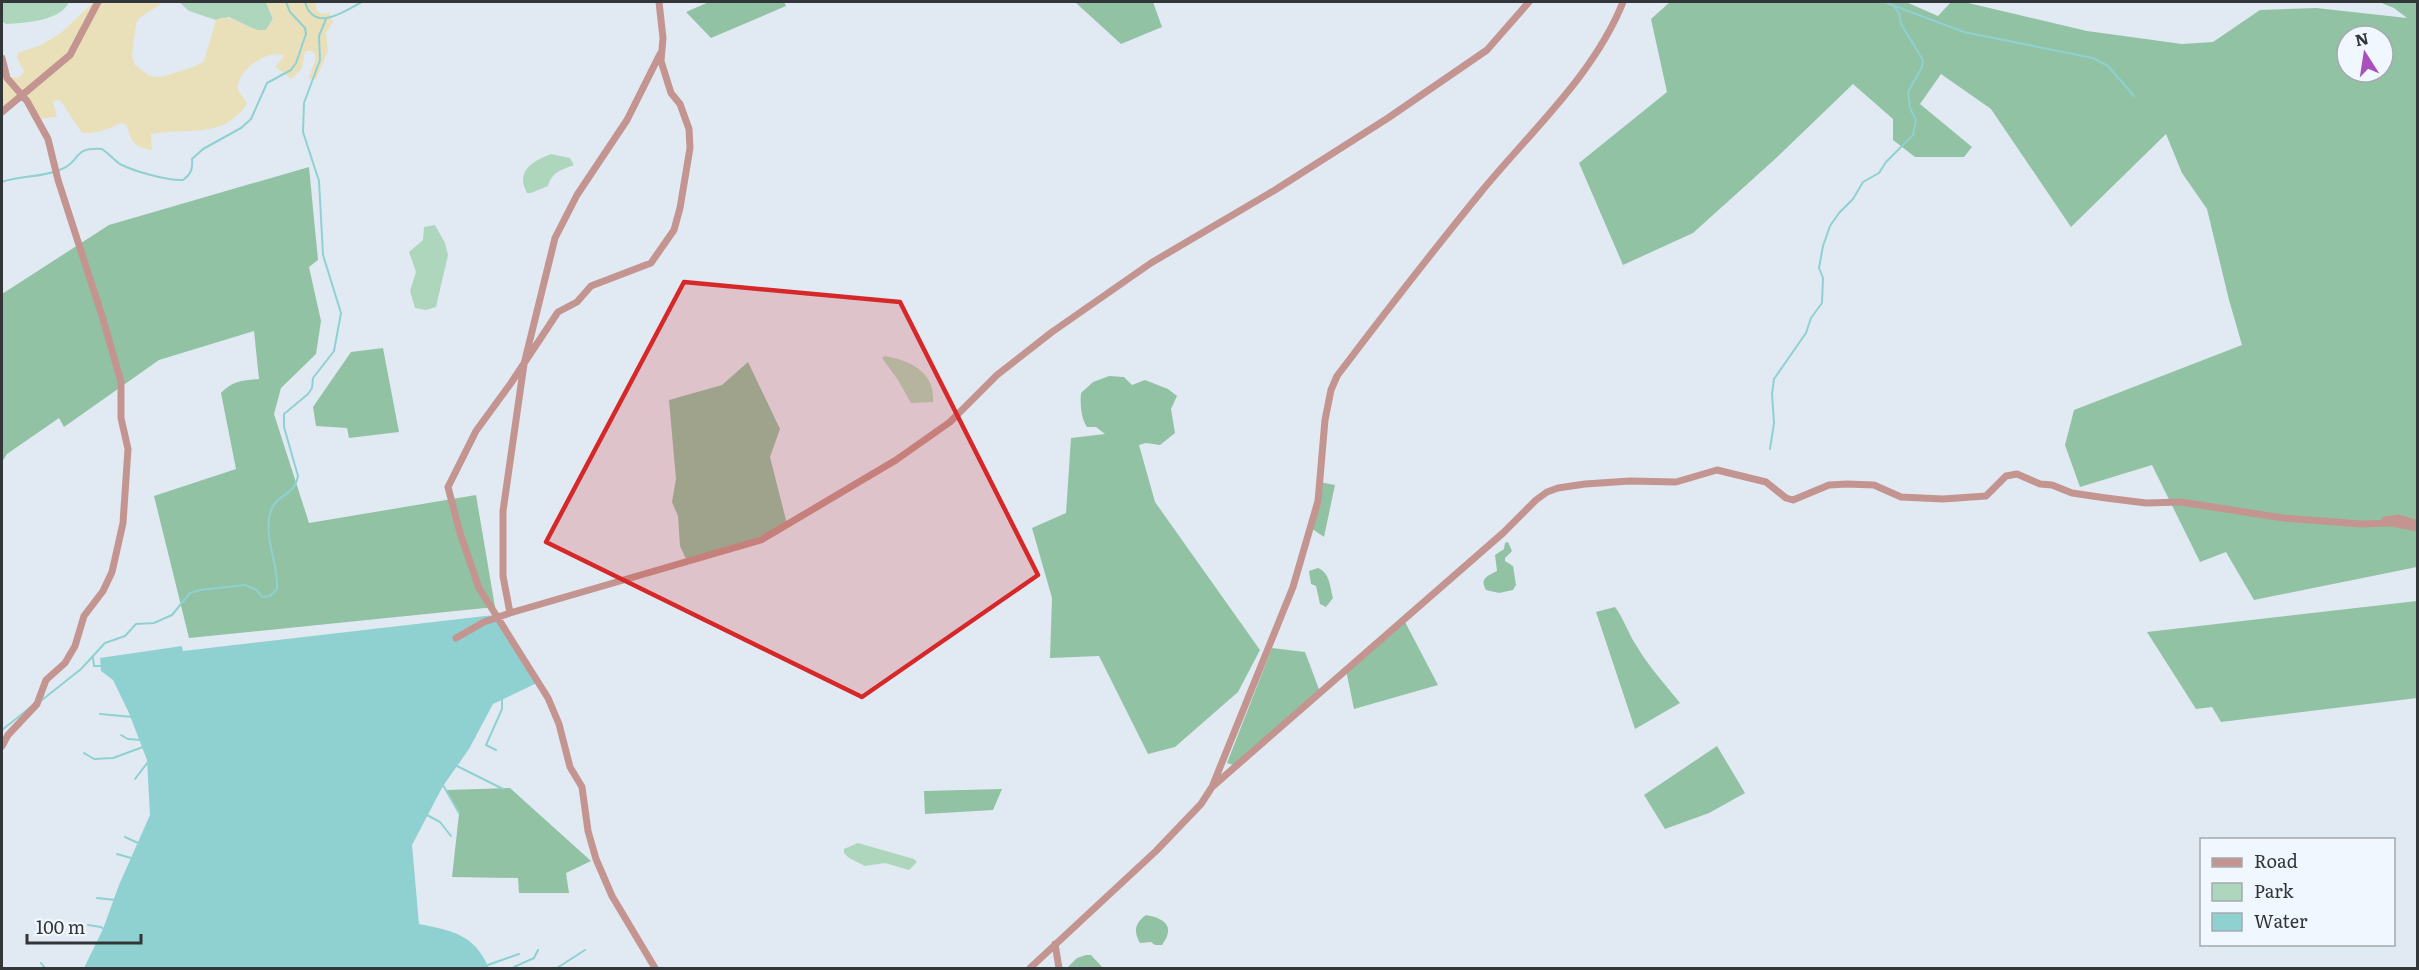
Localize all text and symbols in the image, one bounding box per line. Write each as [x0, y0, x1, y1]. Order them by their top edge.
north arrow [2335, 24, 2395, 84]
text: N [2353, 25, 2371, 51]
legend [2200, 838, 2395, 946]
text: Road [2254, 847, 2298, 874]
text: Park [2254, 877, 2295, 904]
scale bar [27, 907, 141, 945]
text: Water [2254, 907, 2308, 934]
text: 100 m [36, 913, 85, 940]

